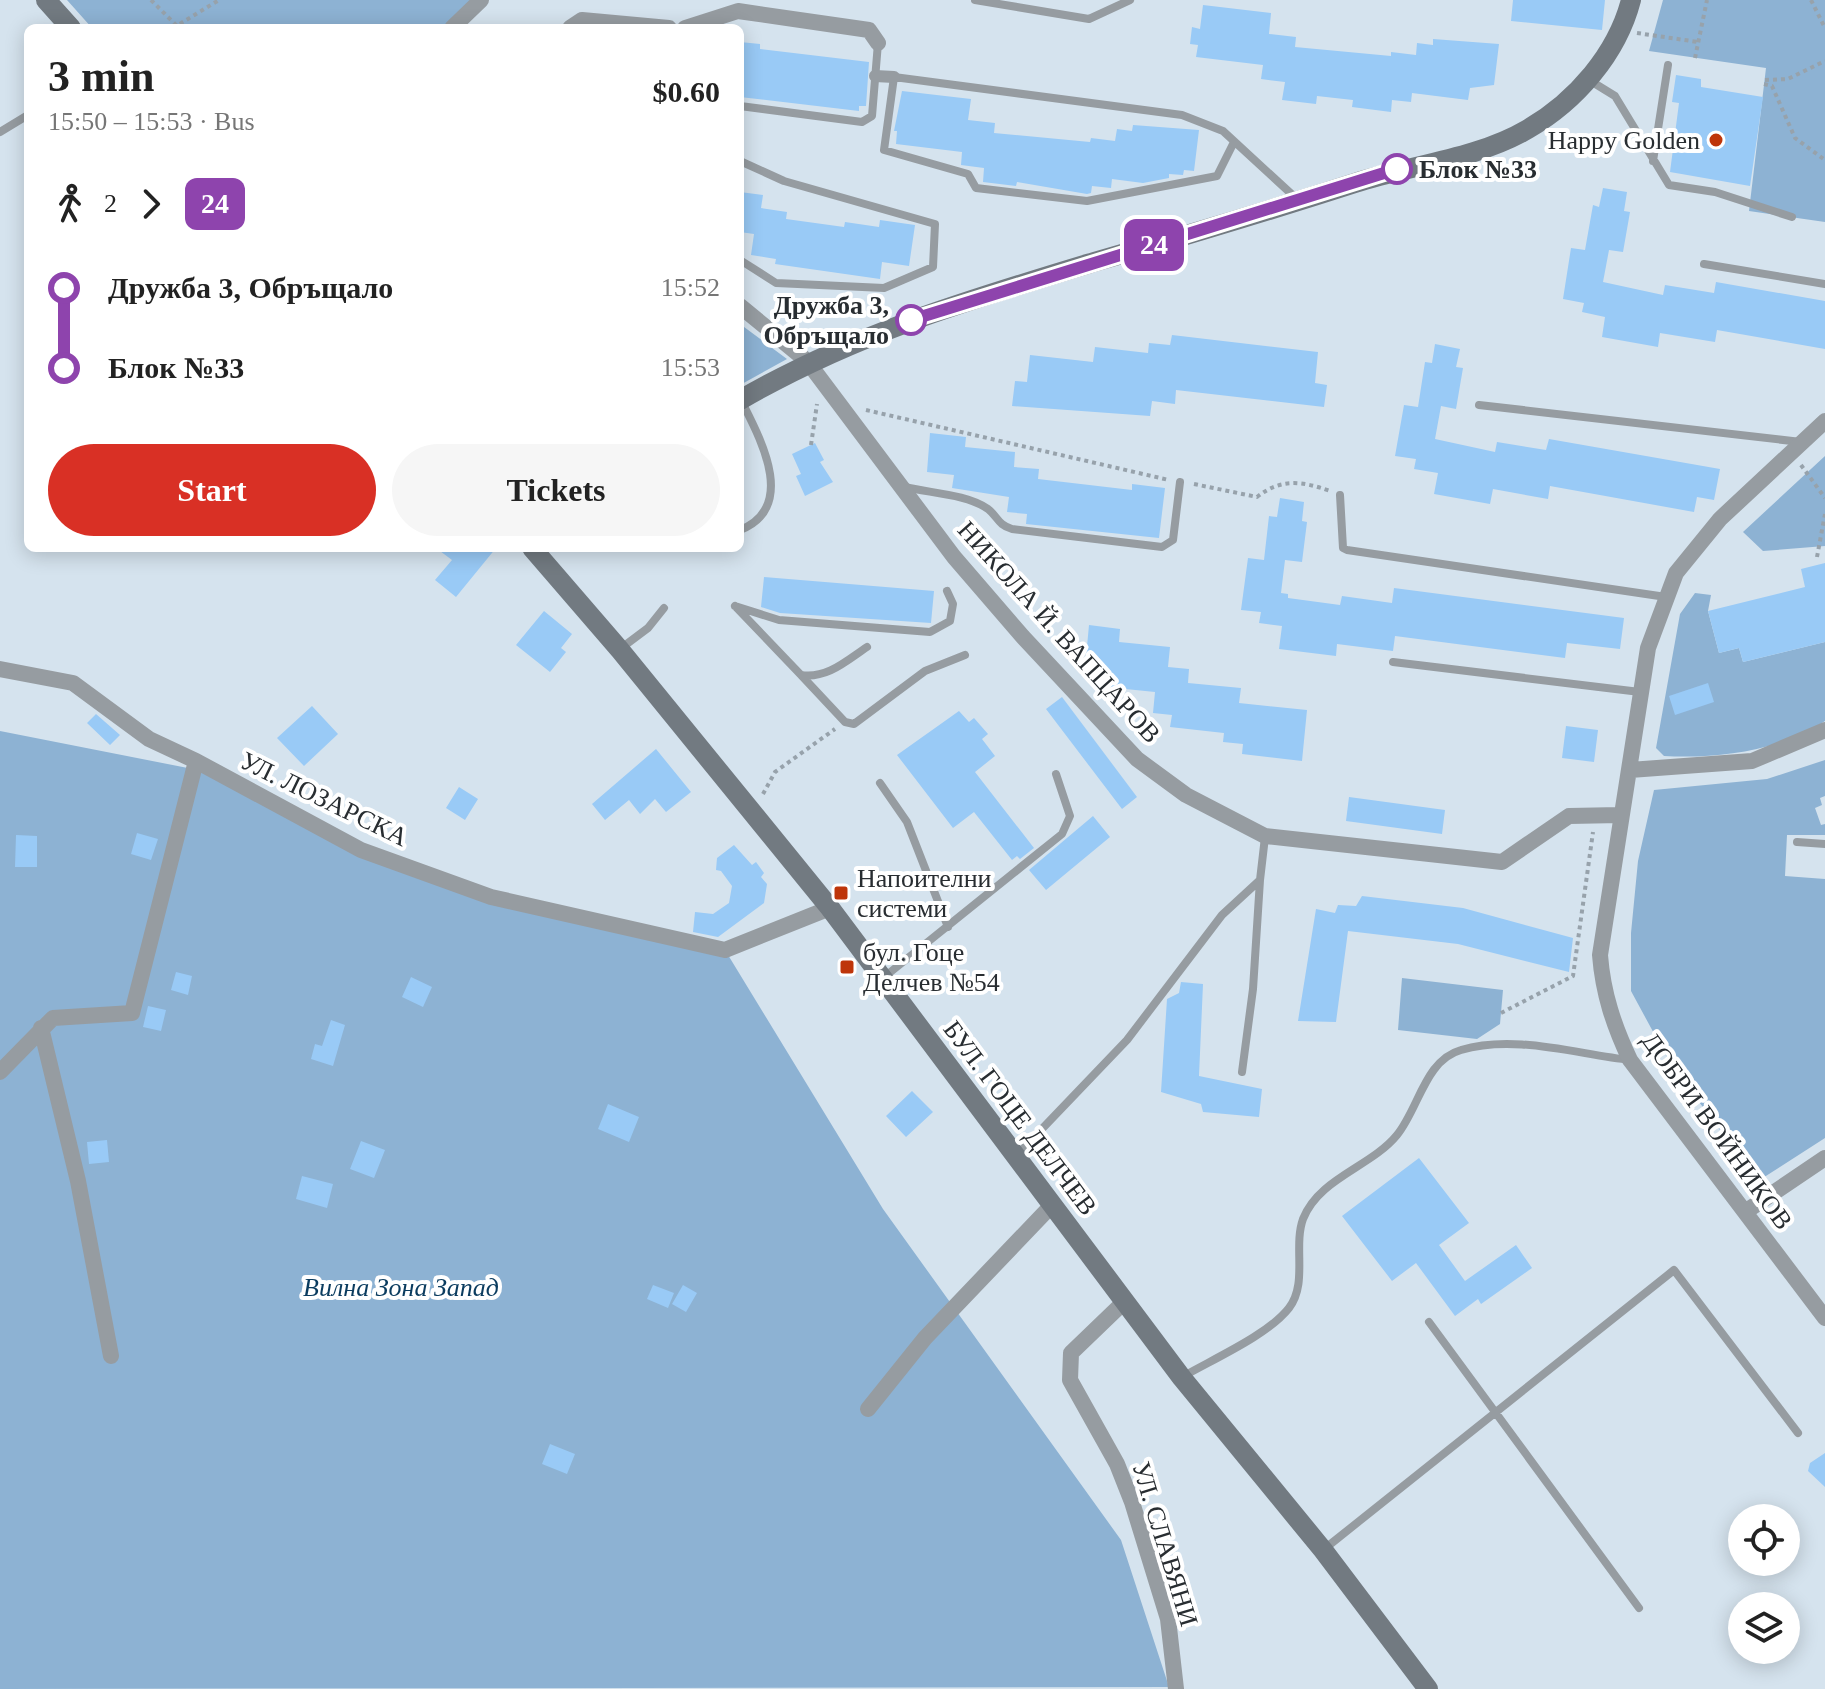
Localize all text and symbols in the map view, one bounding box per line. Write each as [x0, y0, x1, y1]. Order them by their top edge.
text: 3 min [48, 52, 154, 101]
text: $0.60 [653, 75, 720, 108]
text: 15:50 – 15:53 · Bus [48, 107, 255, 136]
place label: Happy Golden [1548, 126, 1700, 155]
marker: Happy Golden [1707, 131, 1725, 149]
marker: Блок №33 [1382, 154, 1412, 184]
place label: Блок №33 [1419, 155, 1537, 184]
icon: walk [48, 182, 92, 226]
icon: forward [129, 182, 173, 226]
text: 24 [201, 188, 229, 219]
text: 2 [104, 189, 117, 218]
line badge: 24 [1118, 219, 1190, 271]
text: 24 [1140, 229, 1168, 260]
text: Дружба 3, Обръщало [108, 271, 393, 304]
text: 15:52 [661, 273, 720, 302]
place label: Дружба 3, Обръщало [763, 291, 889, 350]
marker: Дружба 3, Обръщало [896, 305, 926, 335]
text: Блок №33 [108, 351, 244, 384]
text: 15:53 [661, 353, 720, 382]
button: Start [48, 444, 376, 536]
button: Tickets [392, 444, 720, 536]
street label: НИКОЛА Й. ВАПЦАРОВ [952, 515, 1166, 749]
street label: УЛ. ЛОЗАРСКА [236, 746, 413, 852]
place label: Напоителни системи [857, 864, 992, 923]
marker: Напоителни системи [832, 884, 850, 902]
place label: бул. Гоце Делчев №54 [863, 938, 1000, 997]
marker: бул. Гоце Делчев №54 [838, 958, 856, 976]
street label: БУЛ. ГОЦЕ ДЕЛЧЕВ [938, 1015, 1102, 1221]
street label: ДОБРИ ВОЙНИКОВ [1636, 1027, 1798, 1235]
park label: Вилна Зона Запад [303, 1273, 499, 1302]
street label: УЛ. СЛАВЯНИ [1126, 1458, 1204, 1630]
map controls [1728, 1504, 1800, 1664]
button: locate [1728, 1504, 1800, 1576]
button: layers [1728, 1592, 1800, 1664]

